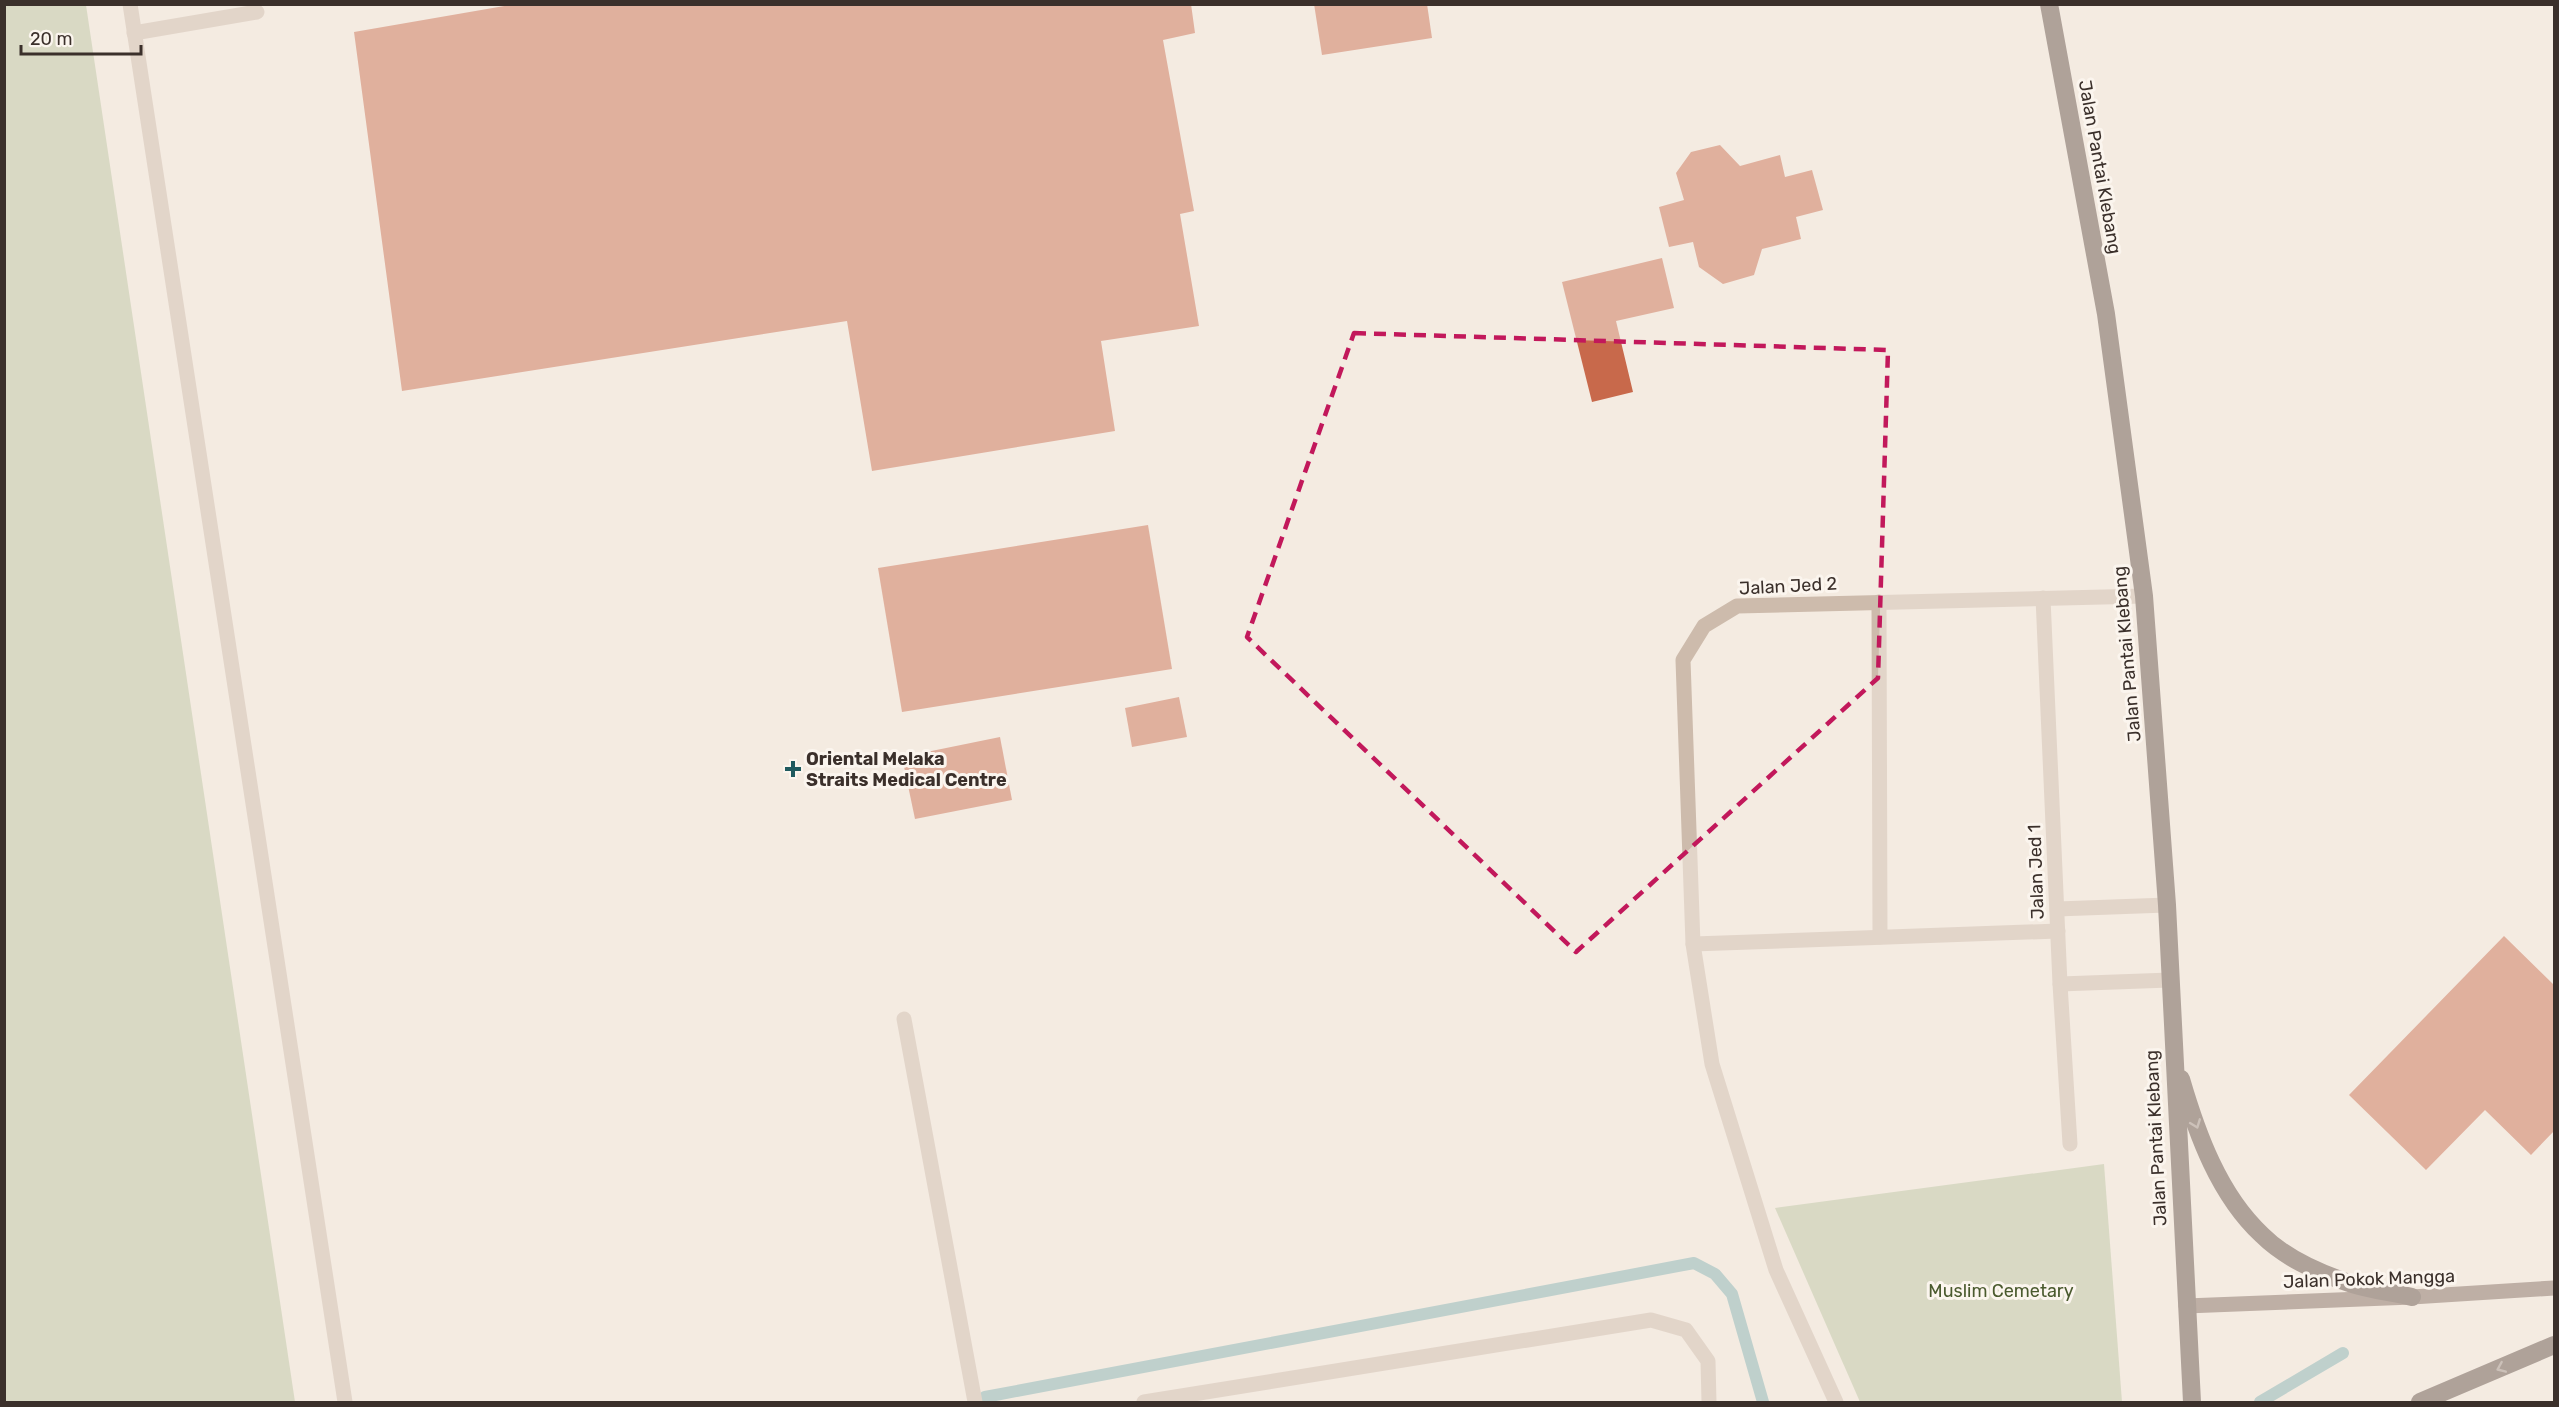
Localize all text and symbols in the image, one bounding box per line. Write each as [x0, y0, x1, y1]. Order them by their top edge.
scale bar [21, 18, 141, 56]
text: 20 m [30, 28, 72, 50]
street label: Jalan Pantai Klebang [2074, 78, 2126, 256]
street label: Jalan Pantai Klebang [2108, 565, 2146, 743]
street label: Jalan Jed 2 [1738, 572, 1838, 600]
place label: Oriental Melaka Straits Medical Centre [806, 748, 1007, 791]
marker: Oriental Melaka Straits Medical Centre [784, 760, 802, 778]
street label: Jalan Jed 1 [2023, 824, 2049, 920]
street label: Jalan Pantai Klebang [2140, 1049, 2172, 1227]
one-way arrow [2189, 1118, 2201, 1129]
street label: Jalan Pokok Mangga [2283, 1265, 2455, 1293]
park label: Muslim Cemetary [1928, 1280, 2074, 1302]
one-way arrow [2496, 1361, 2507, 1373]

